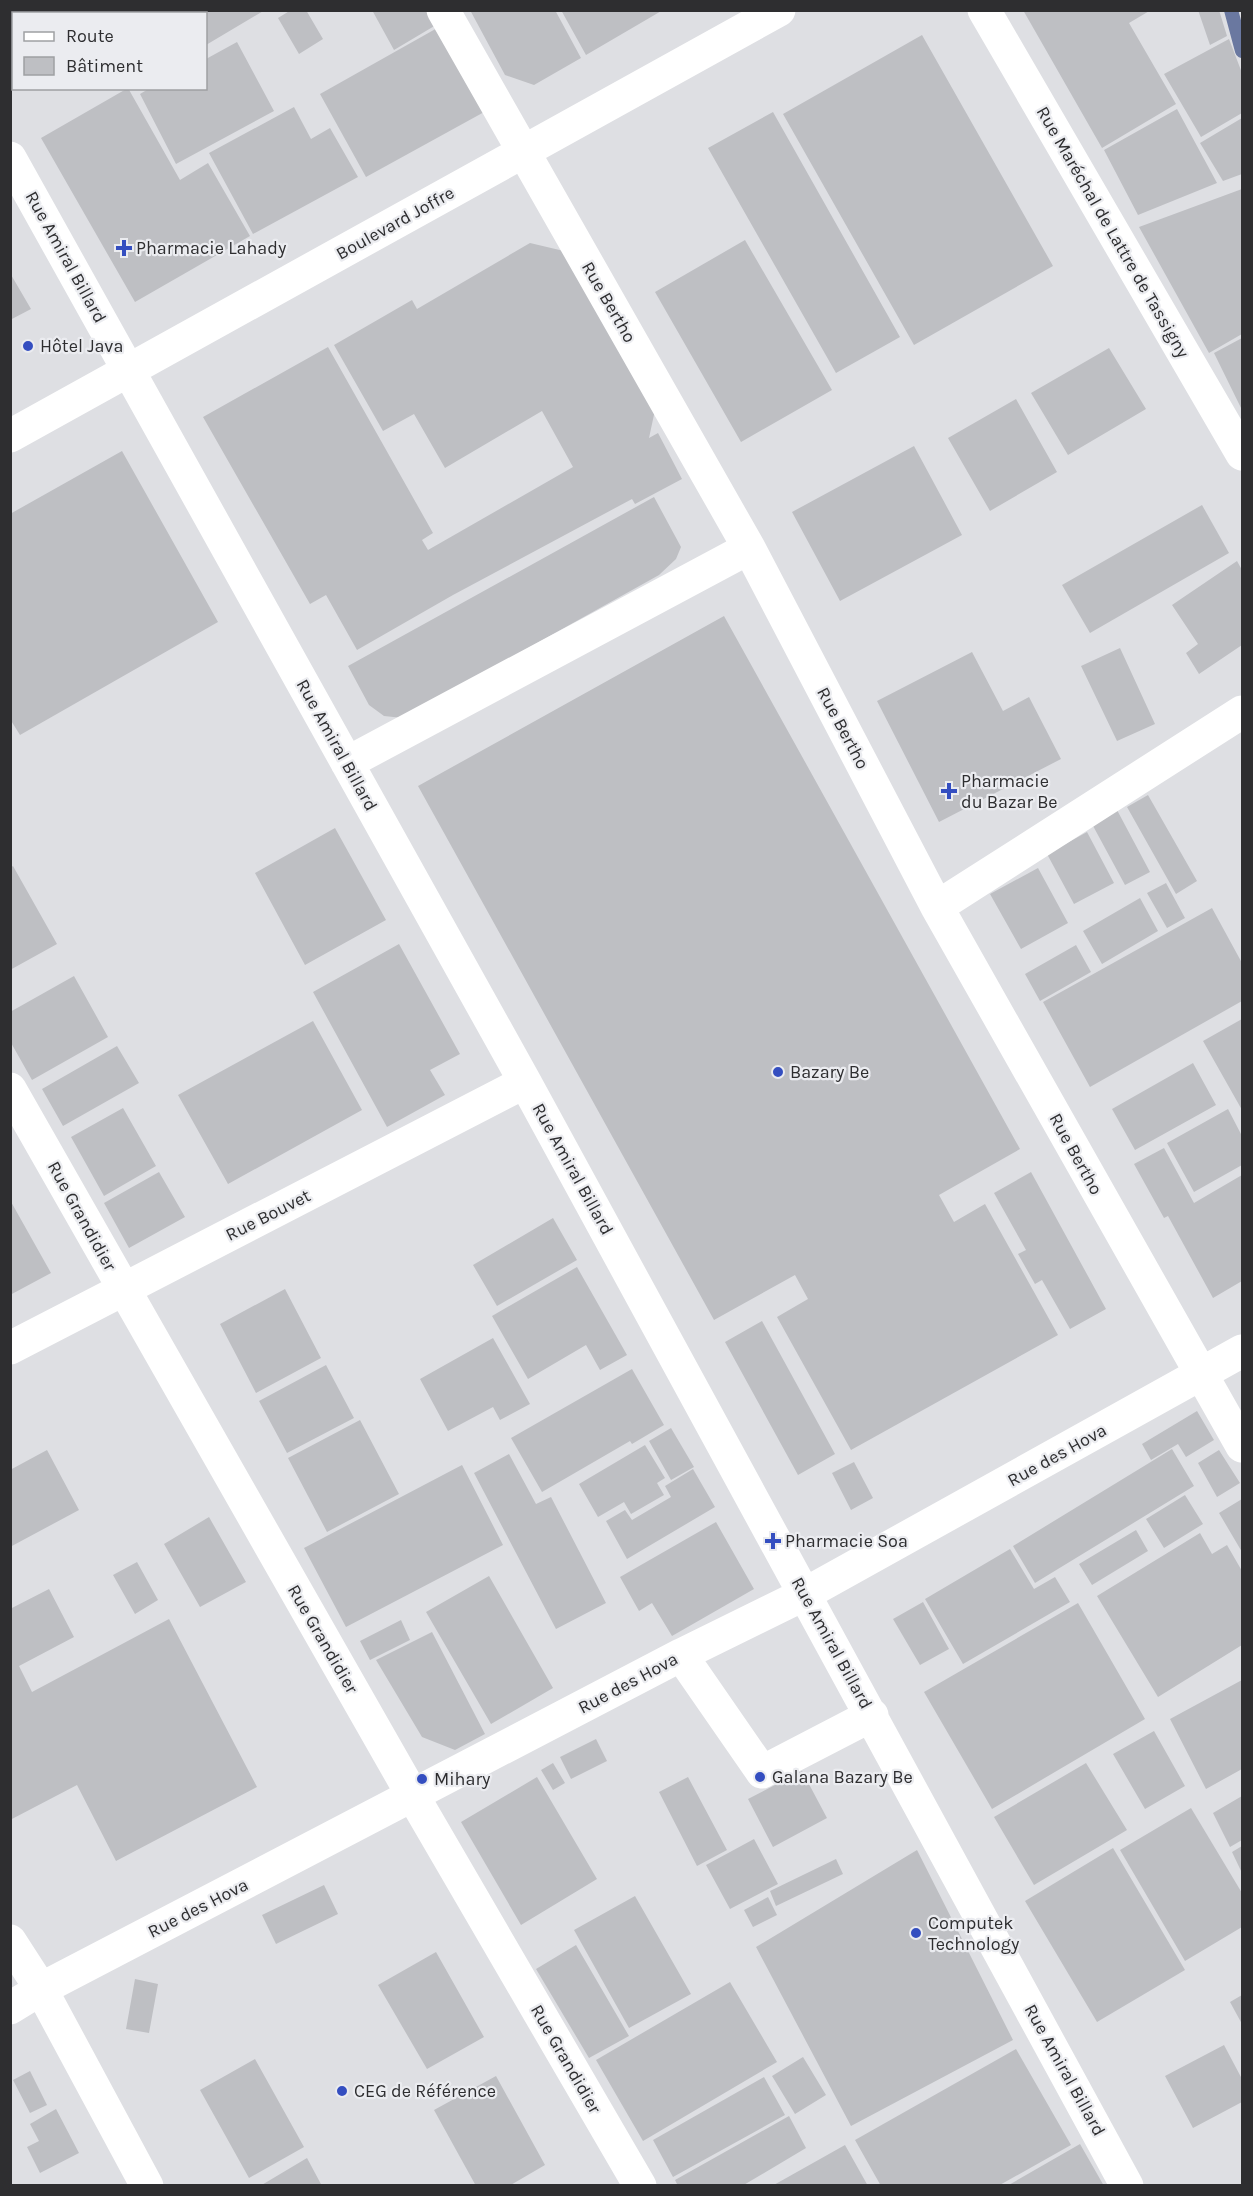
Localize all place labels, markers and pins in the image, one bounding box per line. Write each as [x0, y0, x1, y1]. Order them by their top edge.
place label: Pharmacie Lahady [136, 237, 287, 259]
marker: Pharmacie Lahady [117, 241, 131, 255]
place label: Hôtel Java [40, 335, 123, 357]
marker: Hôtel Java [21, 339, 35, 353]
place label: Pharmacie du Bazar Be [961, 770, 1058, 813]
marker: Pharmacie du Bazar Be [942, 784, 956, 798]
place label: Bazary Be [790, 1061, 869, 1083]
marker: Bazary Be [771, 1065, 785, 1079]
place label: Pharmacie Soa [785, 1530, 908, 1552]
marker: Pharmacie Soa [766, 1534, 780, 1548]
place label: Galana Bazary Be [772, 1766, 913, 1788]
place label: Mihary [434, 1768, 491, 1790]
marker: Galana Bazary Be [753, 1770, 767, 1784]
marker: Mihary [415, 1772, 429, 1786]
place label: Computek Technology [928, 1912, 1020, 1955]
marker: Computek Technology [909, 1926, 923, 1940]
place label: CEG de Référence [354, 2080, 496, 2102]
marker: CEG de Référence [335, 2084, 349, 2098]

